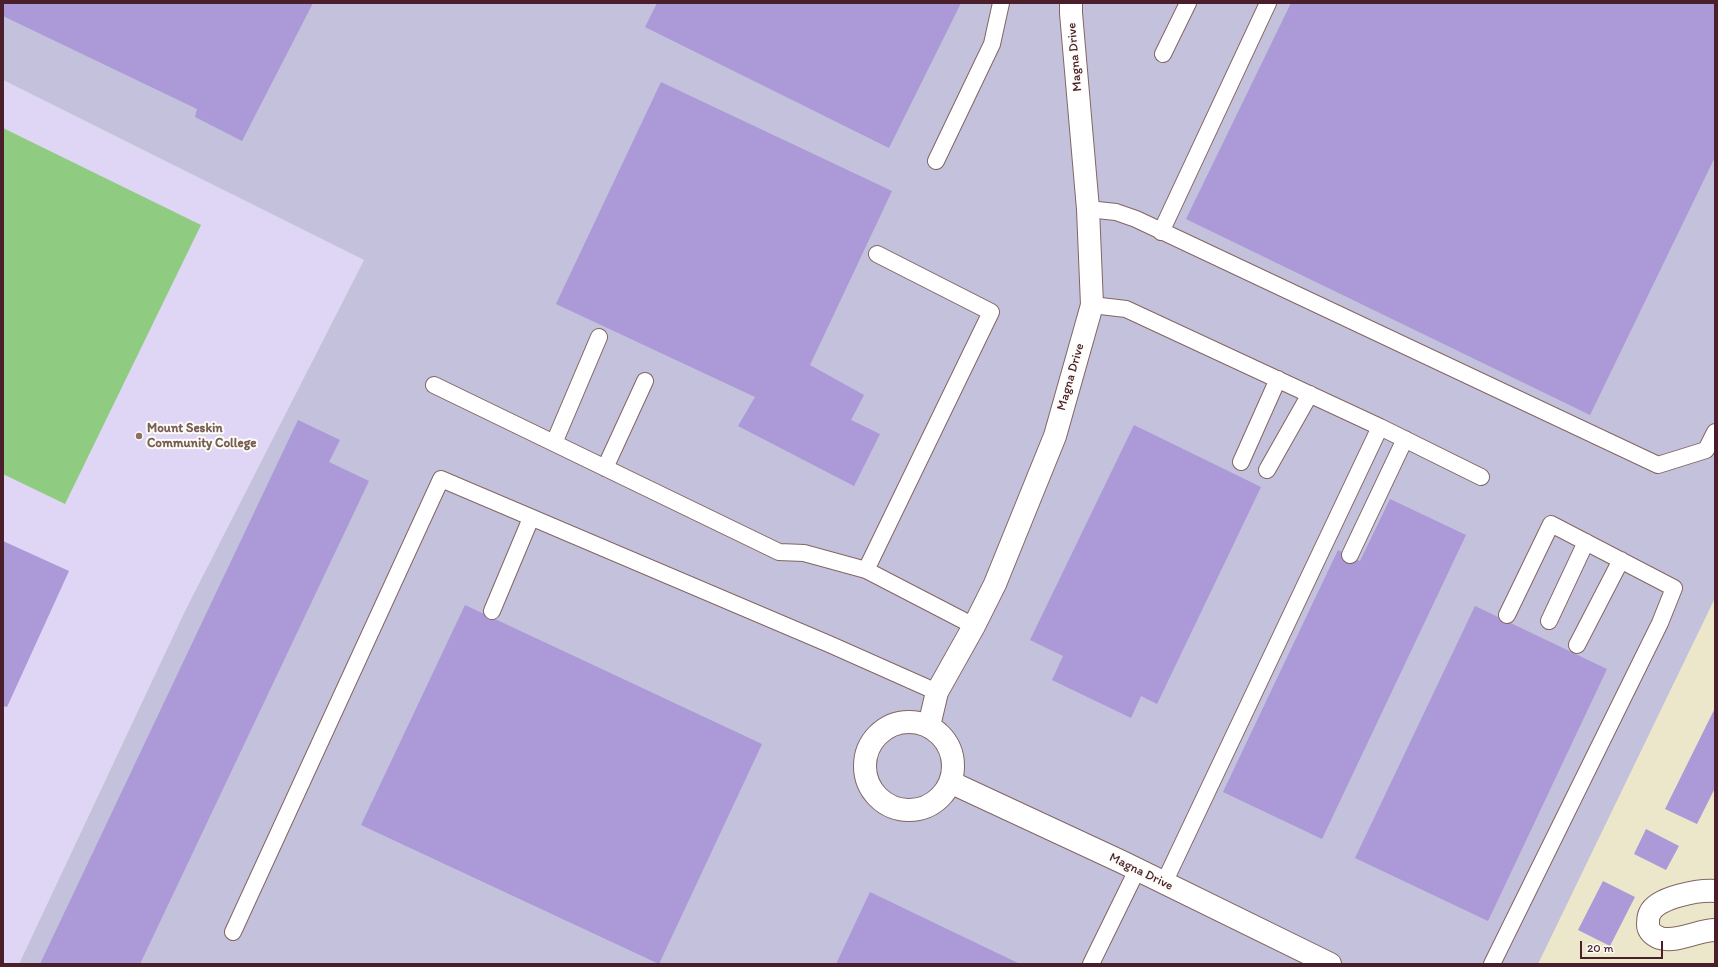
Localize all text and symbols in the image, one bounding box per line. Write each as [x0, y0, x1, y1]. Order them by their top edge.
street label: Magna Drive [1064, 22, 1086, 92]
street label: Magna Drive [1054, 342, 1088, 412]
place label: Mount Seskin Community College [147, 421, 257, 452]
marker: Mount Seskin Community College [134, 431, 144, 441]
street label: Magna Drive [1106, 850, 1176, 894]
scale bar [1582, 933, 1665, 959]
text: 20 m [1587, 941, 1614, 955]

